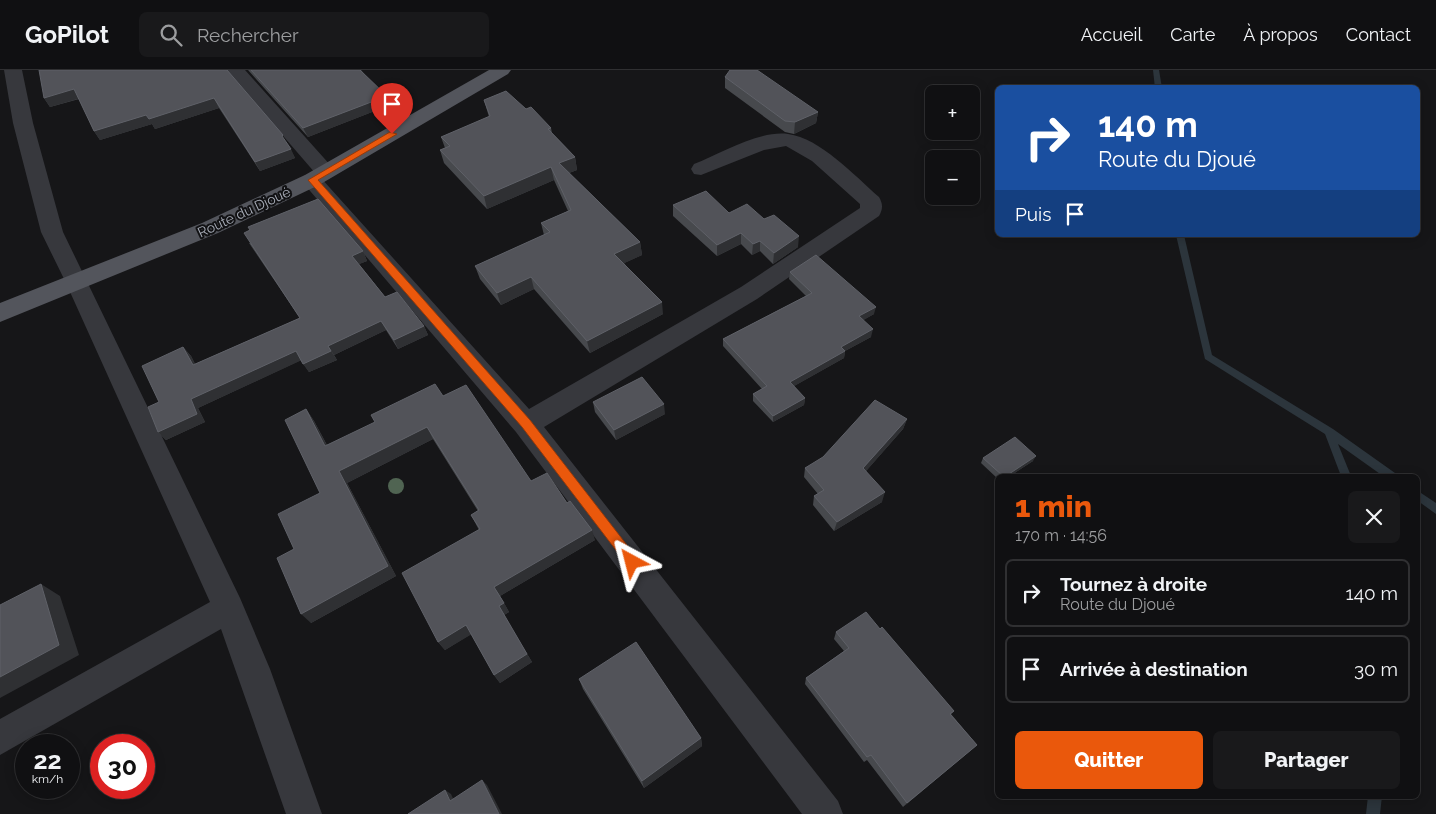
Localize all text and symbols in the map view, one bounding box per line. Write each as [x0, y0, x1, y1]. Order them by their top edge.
search box [139, 12, 489, 57]
text: GoPilot [25, 20, 109, 49]
icon: search [157, 21, 185, 49]
text: Rechercher [197, 24, 299, 46]
text: Accueil [1081, 24, 1142, 45]
text: Carte [1170, 24, 1215, 45]
text: À propos [1243, 24, 1318, 45]
text: Contact [1346, 24, 1411, 45]
pin [371, 83, 413, 134]
map controls [925, 85, 980, 205]
button: + [925, 85, 980, 140]
icon: arrive [378, 90, 406, 118]
text: 140 m [1098, 104, 1198, 145]
icon: right [1015, 105, 1080, 170]
text: Route du Djoué [1098, 146, 1256, 172]
button: − [925, 150, 980, 205]
street label: Route du Djoué [195, 184, 293, 240]
icon: arrive [1061, 200, 1089, 228]
text: Puis [1015, 203, 1051, 225]
text: 1 min [1015, 489, 1092, 524]
button: close [1348, 491, 1400, 543]
text: 170 m · 14:56 [1015, 526, 1107, 545]
position arrow [605, 535, 657, 587]
text: Tournez à droite [1060, 573, 1207, 595]
icon: right [1017, 579, 1045, 607]
text: 140 m [1346, 582, 1398, 604]
text: Route du Djoué [1060, 595, 1175, 614]
icon: arrive [1017, 655, 1045, 683]
text: Arrivée à destination [1060, 658, 1248, 680]
text: 30 m [1354, 658, 1398, 680]
button: Quitter [1015, 731, 1203, 789]
button: Partager [1213, 731, 1400, 789]
speed limit sign: 30 [90, 734, 155, 799]
text: 22 [33, 745, 62, 775]
text: km/h [32, 772, 63, 786]

